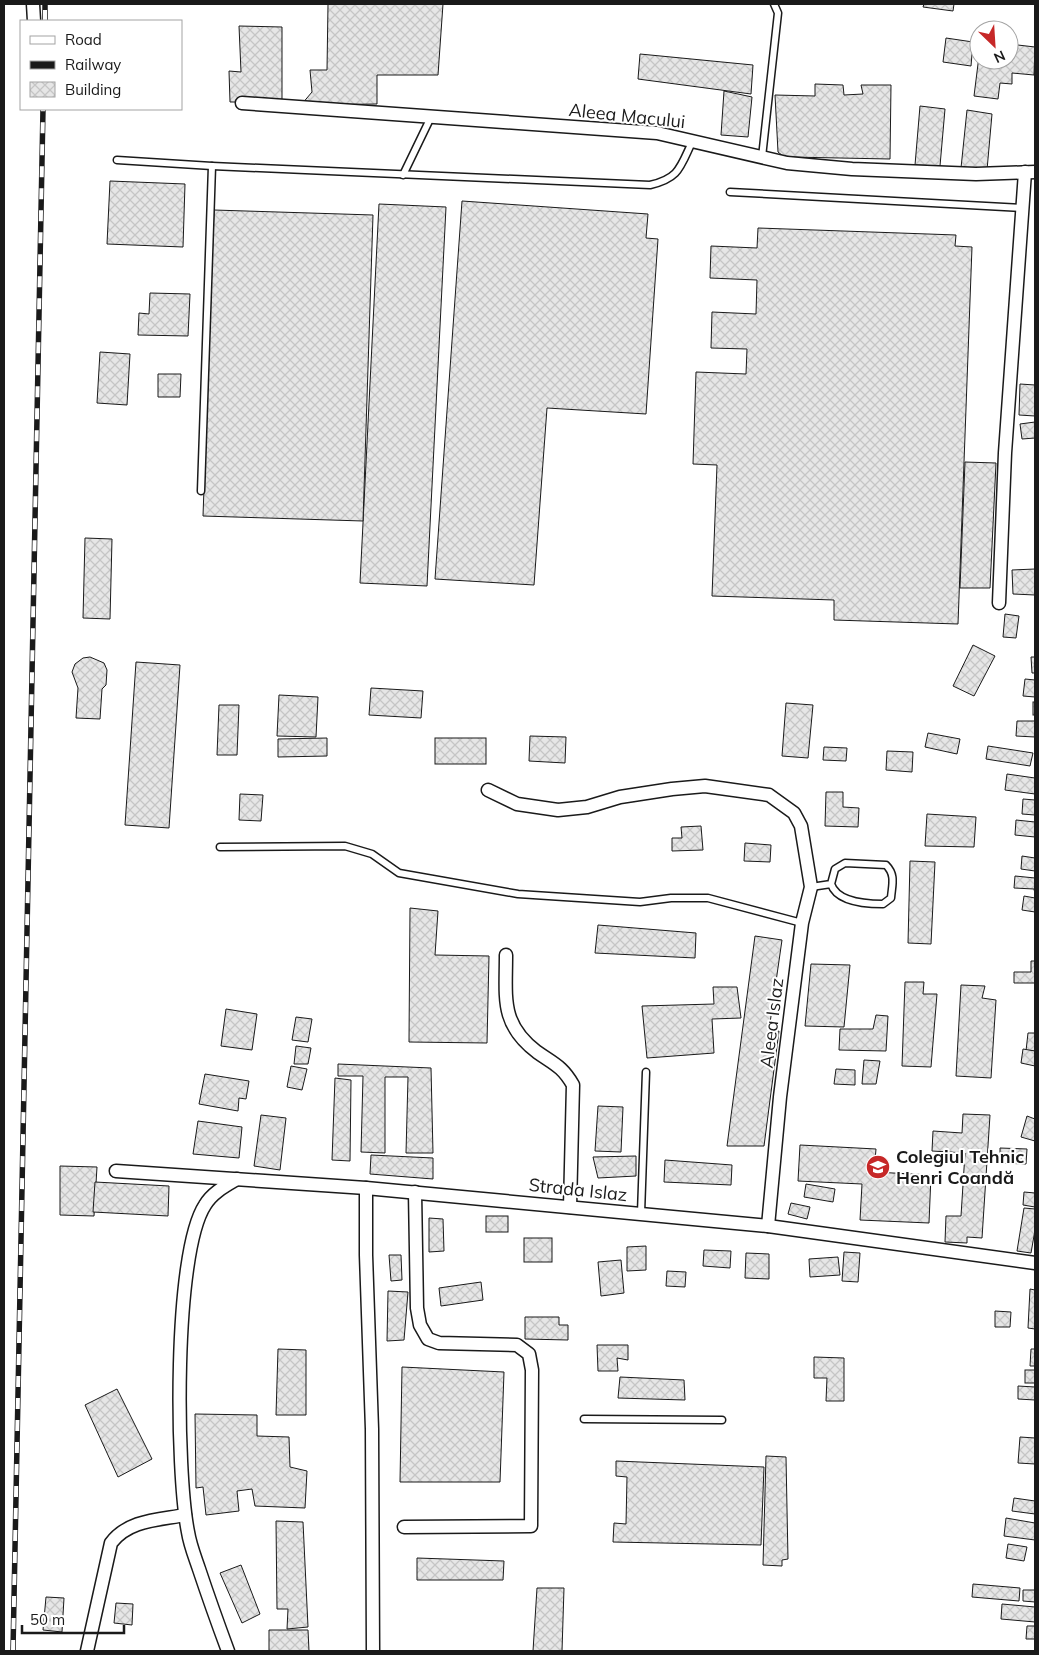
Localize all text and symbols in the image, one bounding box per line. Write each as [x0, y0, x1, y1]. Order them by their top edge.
legend [20, 20, 182, 110]
north arrow [969, 20, 1019, 70]
text: Road [65, 30, 102, 49]
text: N [991, 46, 1008, 67]
text: Railway [65, 55, 121, 74]
text: Building [65, 80, 121, 99]
street label: Aleea Macului [568, 98, 686, 133]
street label: Aleea Islaz [755, 977, 788, 1069]
place label: Colegiul Tehnic Henri Coandă [896, 1145, 1024, 1189]
school or university icon: Colegiul Tehnic Henri Coandă [865, 1154, 891, 1180]
street label: Strada Islaz [528, 1173, 629, 1206]
scale bar [22, 1602, 125, 1634]
text: 50 m [30, 1610, 65, 1629]

